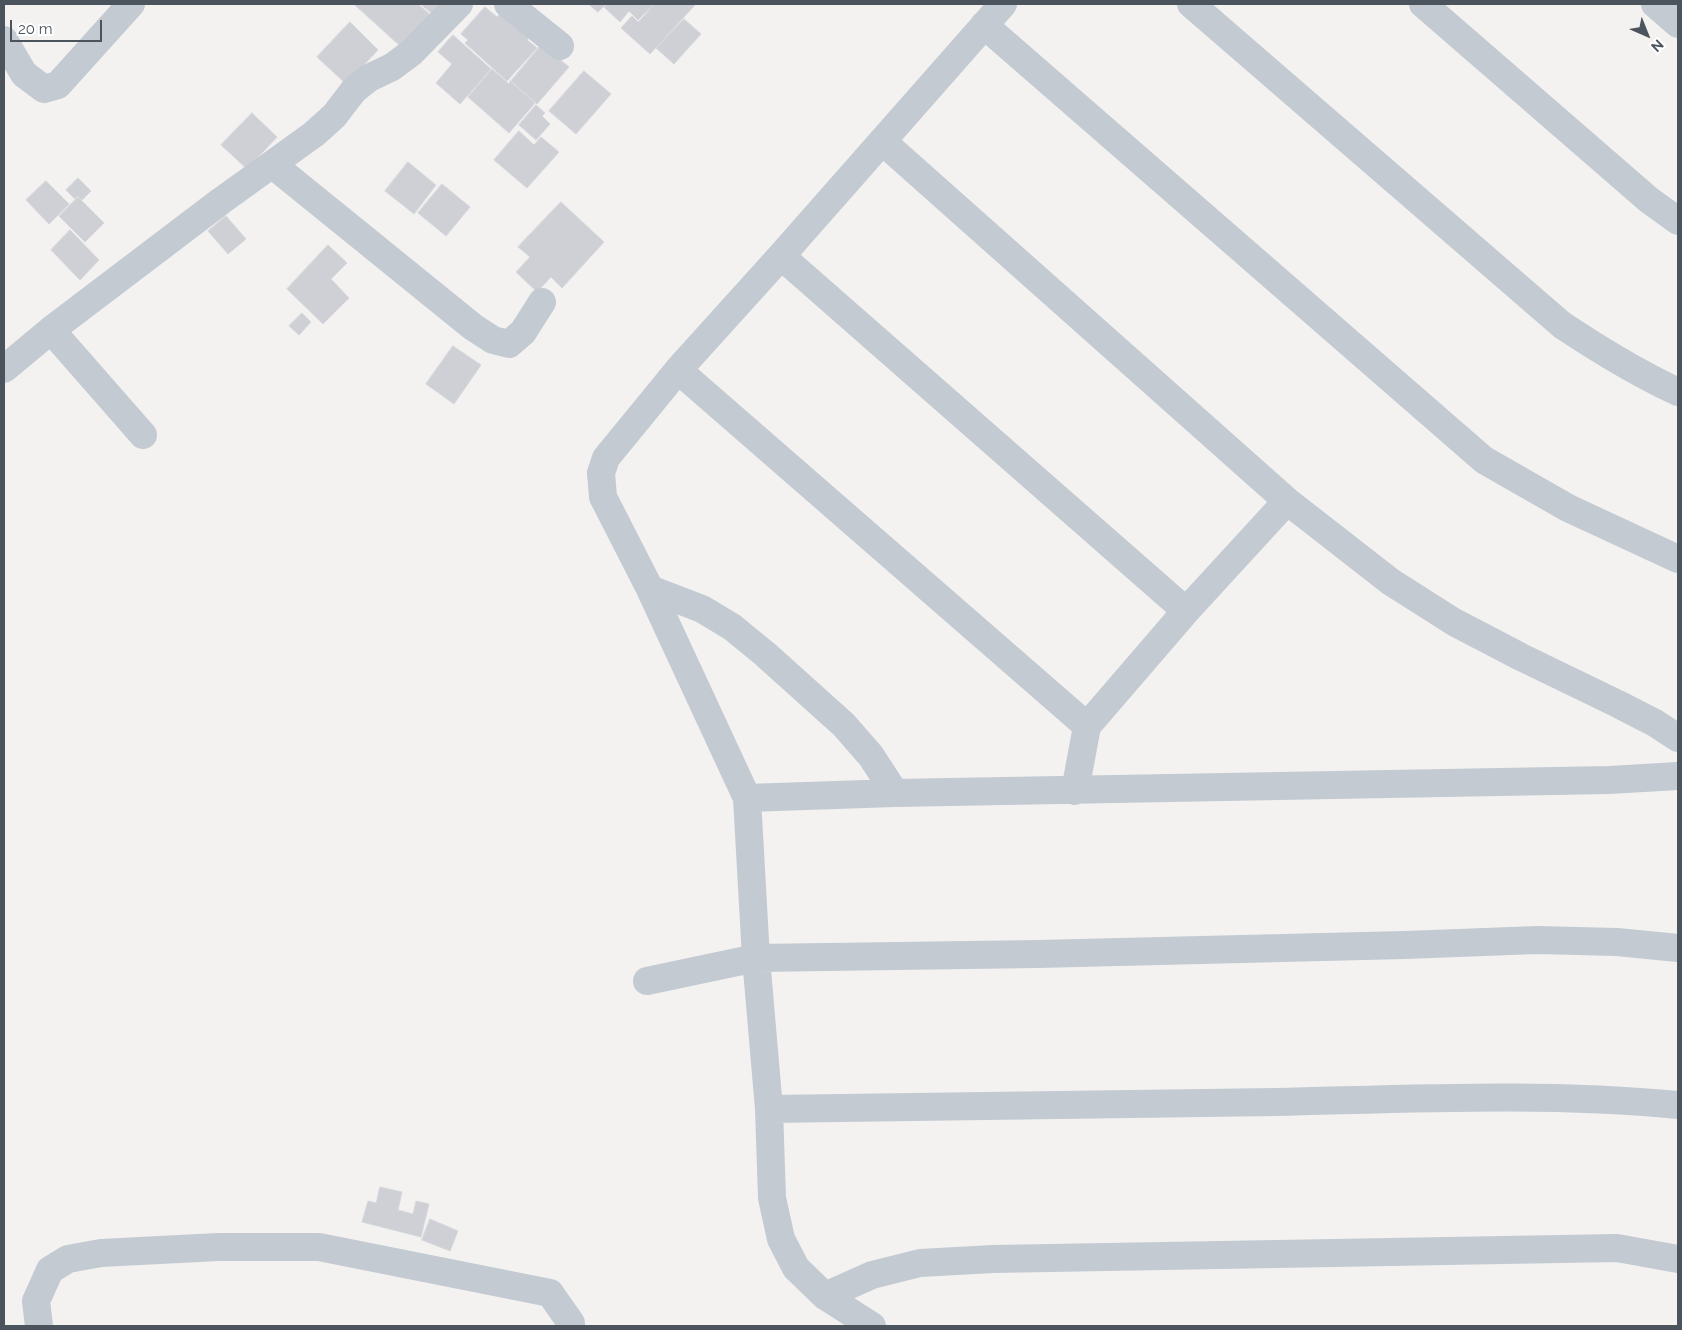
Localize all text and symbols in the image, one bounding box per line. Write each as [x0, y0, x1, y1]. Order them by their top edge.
scale bar [12, 10, 105, 42]
north arrow [1622, 10, 1672, 60]
text: 20 m [18, 20, 53, 38]
text: N [1648, 36, 1667, 55]

